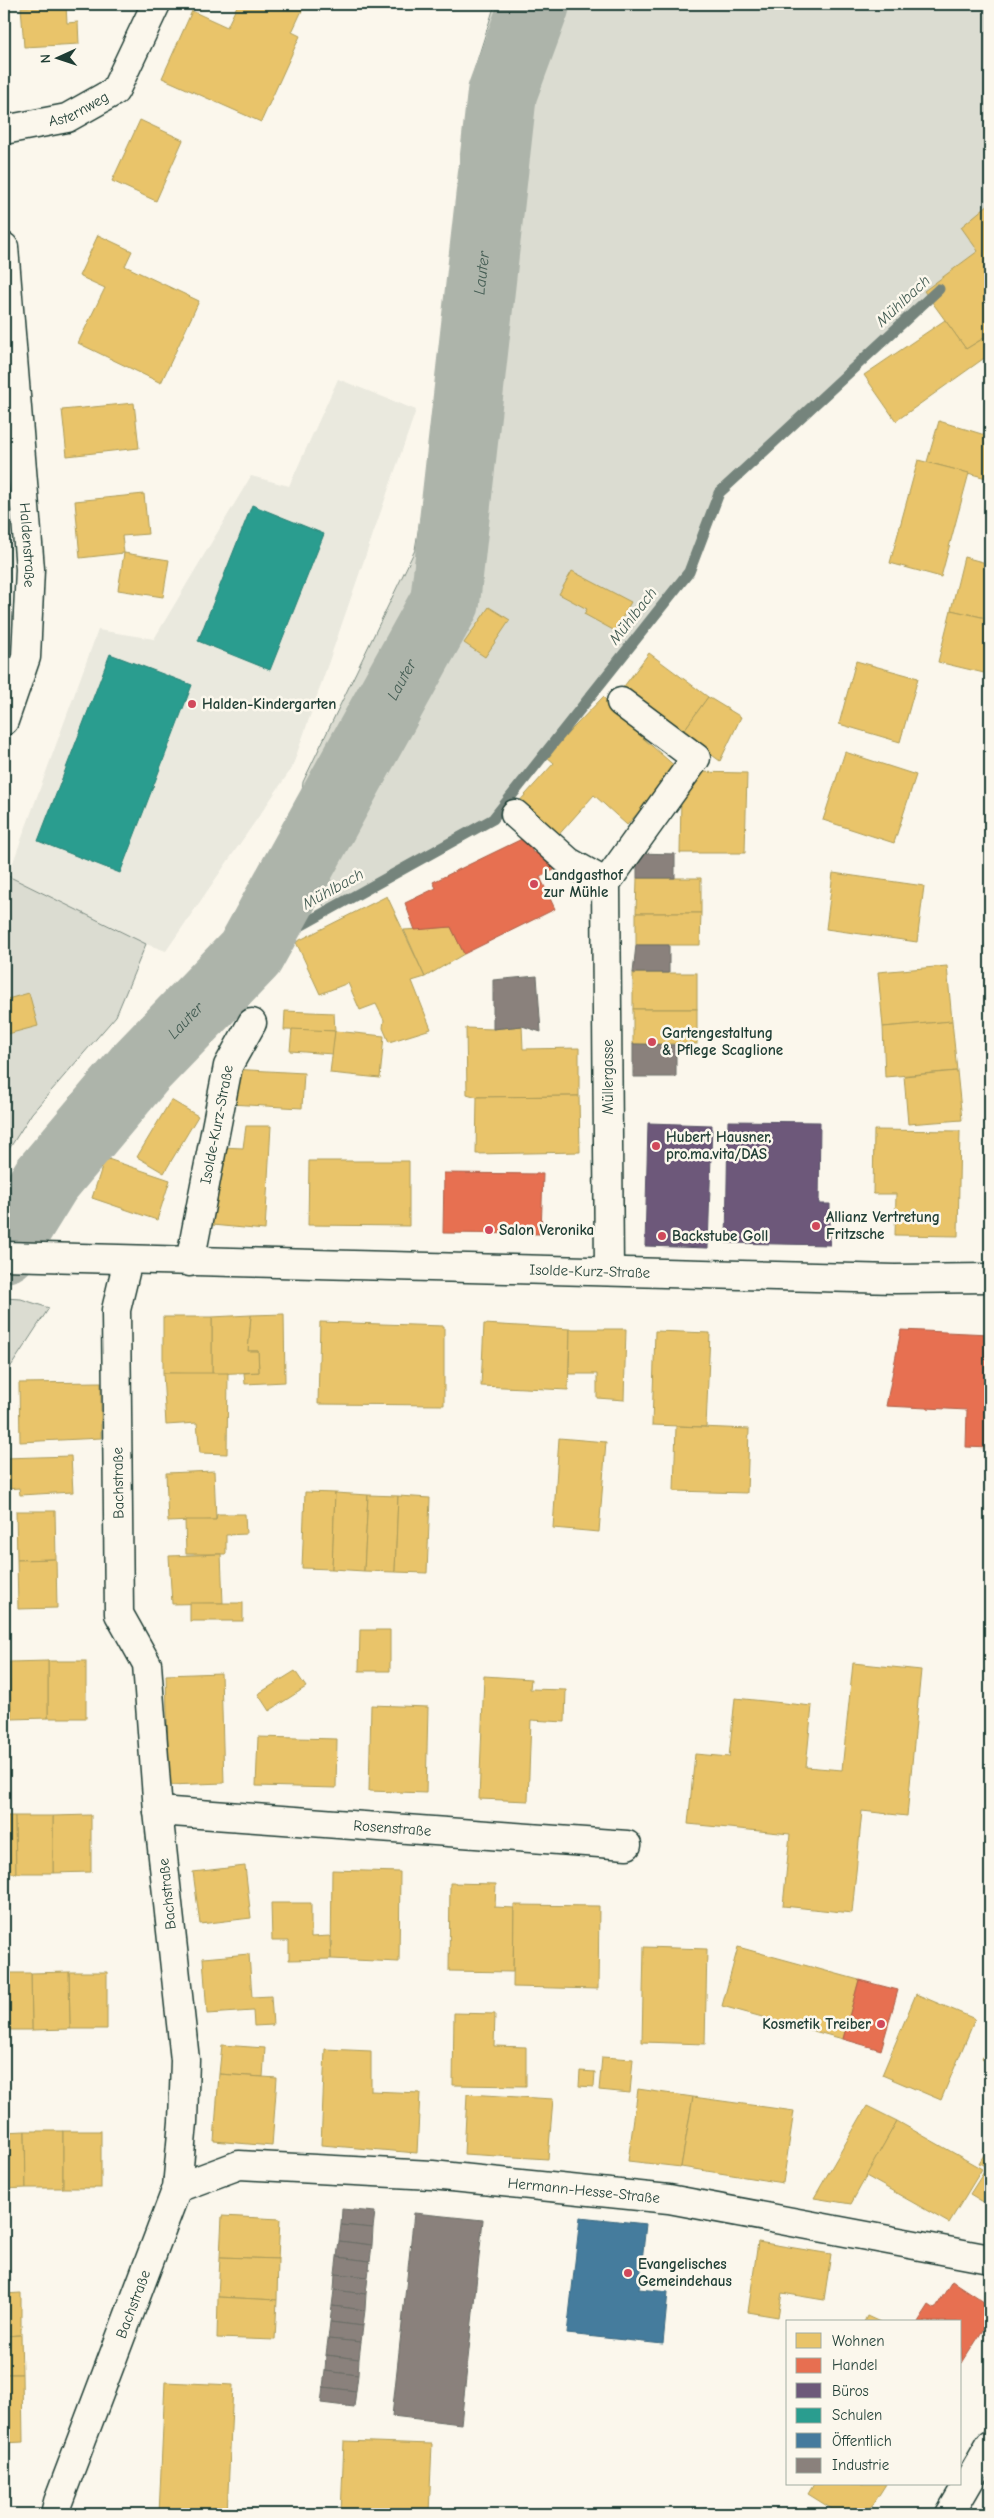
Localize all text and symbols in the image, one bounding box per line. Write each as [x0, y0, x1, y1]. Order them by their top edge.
north arrow [32, 32, 82, 82]
text: N [37, 54, 54, 64]
street label: Asternweg [47, 87, 112, 130]
water label: Lauter [470, 250, 493, 296]
water label: Mühlbach [872, 272, 934, 331]
street label: Haldenstraße [16, 502, 39, 588]
water label: Mühlbach [605, 584, 661, 649]
water label: Lauter [383, 656, 421, 703]
place label: Halden-Kindergarten [202, 695, 336, 713]
marker: Halden-Kindergarten [186, 698, 198, 710]
water label: Mühlbach [298, 865, 367, 914]
place label: Landgasthof zur Mühle [544, 866, 624, 901]
marker: Landgasthof zur Mühle [528, 878, 540, 890]
water label: Lauter [164, 998, 208, 1043]
place label: Gartengestaltung & Pflege Scaglione [662, 1024, 783, 1059]
marker: Gartengestaltung & Pflege Scaglione [646, 1036, 658, 1048]
street label: Müllergasse [599, 1039, 617, 1115]
street label: Isolde-Kurz-Straße [196, 1063, 237, 1186]
place label: Hubert Hausner, pro.ma.vita/DAS [666, 1128, 772, 1163]
marker: Hubert Hausner, pro.ma.vita/DAS [650, 1140, 662, 1152]
place label: Allianz Vertretung Fritzsche [826, 1208, 940, 1243]
marker: Allianz Vertretung Fritzsche [810, 1220, 822, 1232]
place label: Salon Veronika [499, 1221, 594, 1239]
marker: Salon Veronika [483, 1224, 495, 1236]
place label: Backstube Goll [672, 1227, 768, 1245]
marker: Backstube Goll [656, 1230, 668, 1242]
street label: Isolde-Kurz-Straße [529, 1261, 651, 1282]
street label: Bachstraße [108, 1447, 128, 1519]
street label: Rosenstraße [353, 1816, 432, 1840]
street label: Bachstraße [154, 1857, 180, 1931]
place label: Kosmetik Treiber [762, 2015, 871, 2033]
marker: Kosmetik Treiber [875, 2018, 887, 2030]
street label: Hermann-Hesse-Straße [507, 2174, 661, 2207]
place label: Evangelisches Gemeindehaus [638, 2255, 732, 2290]
street label: Bachstraße [112, 2267, 154, 2341]
marker: Evangelisches Gemeindehaus [622, 2267, 634, 2279]
legend [786, 2320, 962, 2486]
text: Wohnen [832, 2332, 885, 2350]
text: Handel [832, 2356, 878, 2374]
text: Büros [832, 2382, 869, 2400]
text: Schulen [832, 2406, 882, 2424]
text: Öffentlich [832, 2432, 892, 2450]
text: Industrie [832, 2456, 890, 2474]

